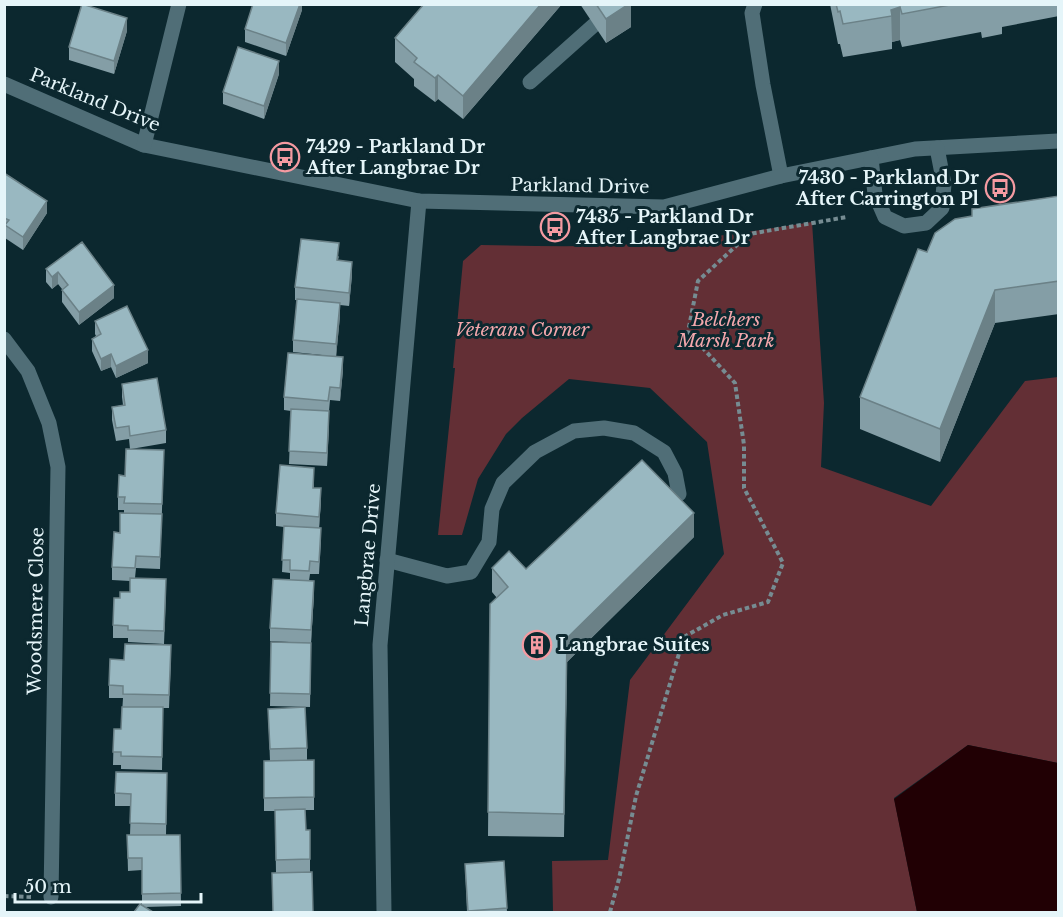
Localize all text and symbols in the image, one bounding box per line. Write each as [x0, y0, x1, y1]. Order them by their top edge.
street label: Parkland Drive [27, 64, 163, 136]
place label: 7429 - Parkland Dr After Langbrae Dr [305, 136, 485, 179]
bus stop icon: 7429 - Parkland Dr After Langbrae Dr [269, 141, 301, 173]
place label: 7430 - Parkland Dr After Carrington Pl [795, 167, 980, 210]
bus stop icon: 7430 - Parkland Dr After Carrington Pl [984, 172, 1016, 204]
street label: Parkland Drive [510, 174, 650, 198]
place label: 7435 - Parkland Dr After Langbrae Dr [575, 206, 753, 249]
bus stop icon: 7435 - Parkland Dr After Langbrae Dr [539, 211, 571, 243]
park label: Belchers Marsh Park [676, 309, 775, 352]
park label: Veterans Corner [455, 319, 590, 341]
street label: Langbrae Drive [351, 483, 385, 627]
street label: Woodsmere Close [24, 527, 48, 696]
building icon: Langbrae Suites [521, 629, 553, 661]
place label: Langbrae Suites [558, 634, 710, 656]
scale bar [15, 866, 201, 904]
text: 50 m [24, 876, 72, 898]

